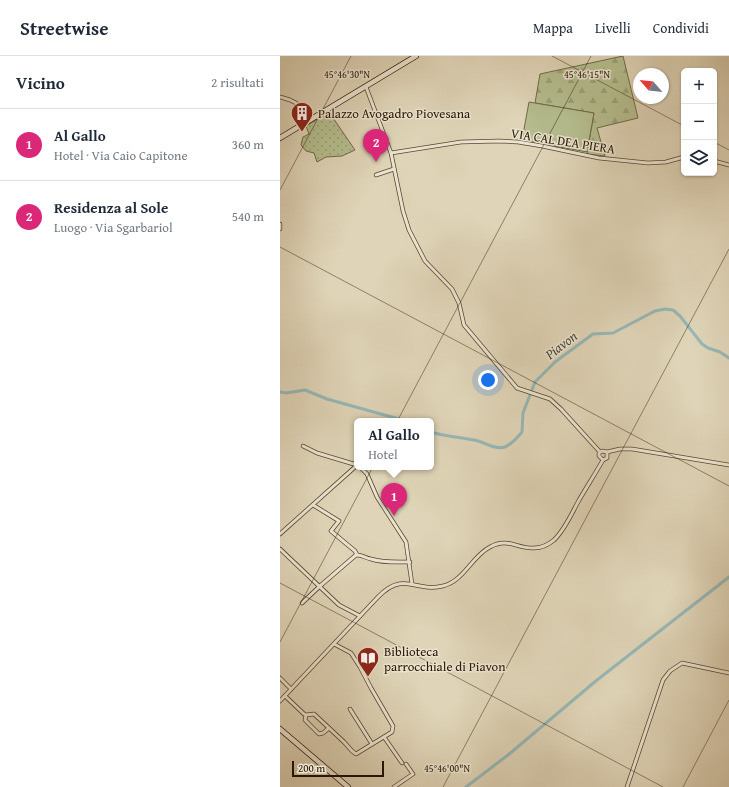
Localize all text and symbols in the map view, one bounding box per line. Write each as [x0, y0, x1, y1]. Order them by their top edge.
text: Streetwise [20, 14, 109, 42]
text: Mappa [533, 18, 573, 38]
text: Livelli [595, 18, 631, 38]
text: Condividi [653, 18, 709, 38]
text: 45°46'30"N [324, 67, 370, 82]
text: 45°46'15"N [564, 67, 610, 82]
north arrow [633, 68, 669, 104]
map controls [681, 68, 717, 176]
button: + [681, 68, 717, 104]
text: Vicino [16, 70, 65, 95]
text: 2 risultati [211, 73, 264, 92]
building icon: Palazzo Avogadro Piovesana [289, 100, 315, 133]
place label: Palazzo Avogadro Piovesana [318, 104, 471, 123]
button: − [681, 104, 717, 140]
street label: VIA CAL DEA PIERA [510, 123, 617, 159]
text: Al Gallo [54, 125, 106, 146]
pin: 2 [363, 129, 389, 162]
text: 1 [26, 135, 32, 154]
text: 360 m [232, 135, 264, 154]
button: layers [681, 140, 717, 176]
text: Hotel · Via Caio Capitone [54, 146, 188, 165]
text: Residenza al Sole [54, 197, 168, 218]
text: 2 [26, 207, 32, 226]
text: 540 m [232, 207, 264, 226]
text: Luogo · Via Sgarbariol [54, 218, 173, 237]
water label: Piavon [540, 326, 581, 365]
your location [478, 370, 498, 390]
popup [354, 418, 434, 470]
text: Al Gallo [368, 424, 420, 445]
text: Hotel [368, 445, 398, 464]
pin: 1 [381, 483, 407, 516]
place label: Biblioteca parrocchiale di Piavon [384, 642, 506, 676]
library icon: Biblioteca parrocchiale di Piavon [355, 645, 381, 678]
scale bar [292, 759, 384, 778]
text: 200 m [298, 760, 325, 776]
text: 45°46'00"N [424, 761, 470, 776]

